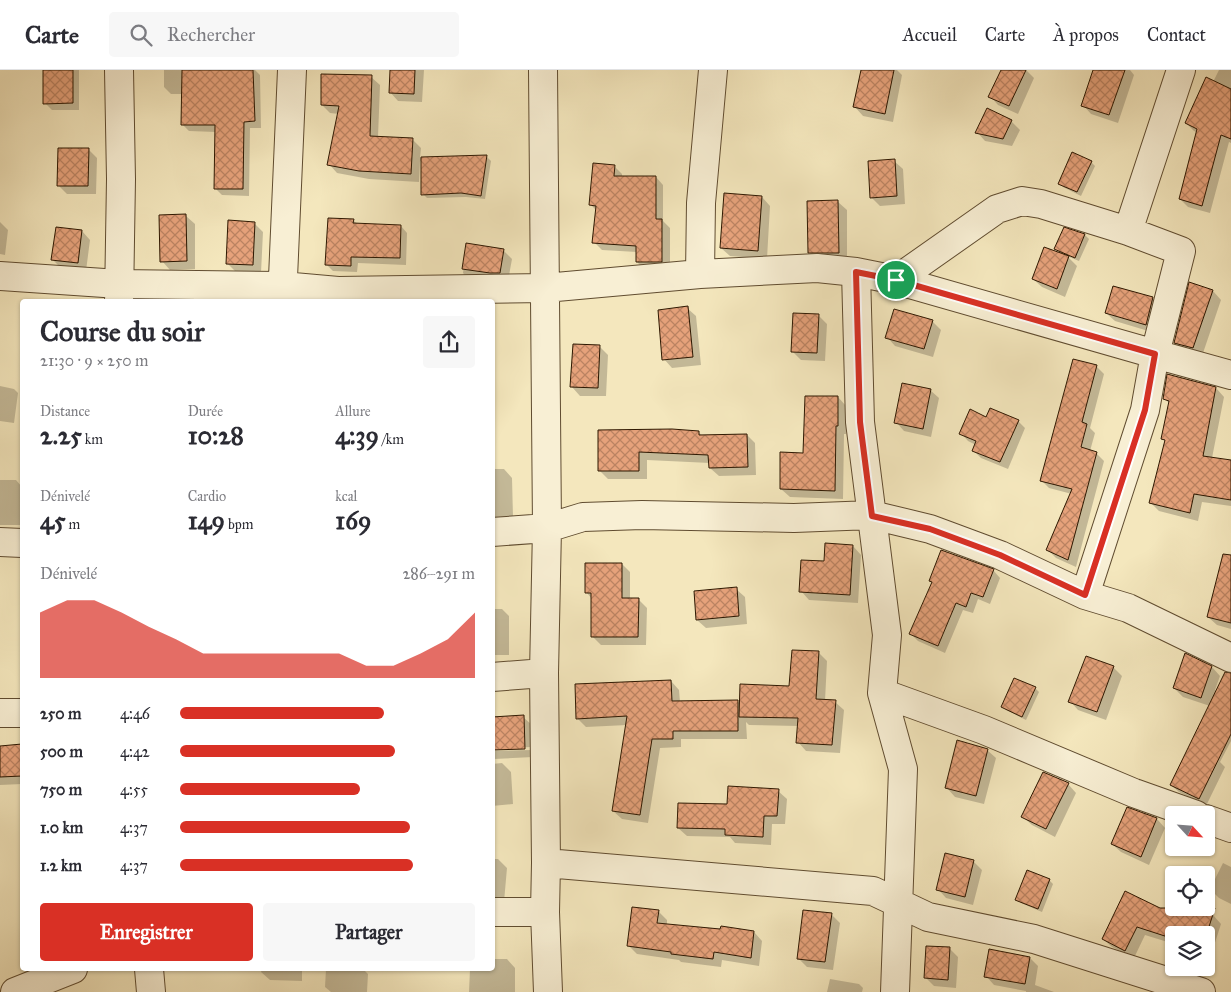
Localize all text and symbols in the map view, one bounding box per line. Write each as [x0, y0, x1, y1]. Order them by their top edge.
search box [109, 12, 459, 57]
text: Carte [25, 20, 79, 50]
icon: search [127, 21, 155, 49]
text: Rechercher [167, 23, 255, 46]
text: Accueil [903, 24, 957, 46]
text: Carte [985, 24, 1025, 46]
text: À propos [1053, 24, 1119, 46]
text: Contact [1147, 24, 1206, 46]
pin [875, 259, 917, 301]
icon: arrive [882, 266, 910, 294]
text: Course du soir [40, 314, 204, 349]
button: share [423, 316, 475, 368]
text: 21:30 · 9 × 250 m [40, 351, 149, 370]
text: Distance [40, 403, 90, 420]
text: Durée [188, 403, 223, 420]
text: Allure [335, 403, 371, 420]
text: 2.25 [40, 420, 82, 451]
text: 10:28 [188, 420, 244, 451]
text: 4:39 [335, 420, 379, 451]
text: km [82, 431, 103, 448]
text: /km [379, 431, 404, 448]
text: Dénivelé [40, 488, 90, 505]
text: Cardio [188, 488, 226, 505]
text: kcal [335, 488, 357, 505]
text: 45 [40, 505, 66, 536]
text: 149 [188, 505, 225, 536]
text: 169 [335, 505, 371, 536]
text: m [66, 516, 80, 533]
text: bpm [225, 516, 253, 533]
text: Dénivelé [40, 564, 97, 583]
text: 286–291 m [402, 564, 475, 583]
text: 250 m [40, 704, 81, 723]
text: 4:46 [120, 704, 150, 723]
text: 500 m [40, 742, 83, 761]
text: 4:42 [120, 742, 150, 761]
text: 750 m [40, 780, 82, 799]
text: 4:55 [120, 780, 148, 799]
north arrow [1165, 806, 1215, 856]
map controls [1165, 806, 1215, 976]
text: 1.0 km [40, 818, 83, 837]
text: 4:37 [120, 818, 148, 837]
text: 1.2 km [40, 856, 82, 875]
text: 4:37 [120, 856, 148, 875]
button: locate [1165, 866, 1215, 916]
button: Enregistrer [40, 903, 253, 961]
button: Partager [263, 903, 475, 961]
button: layers [1165, 926, 1215, 976]

